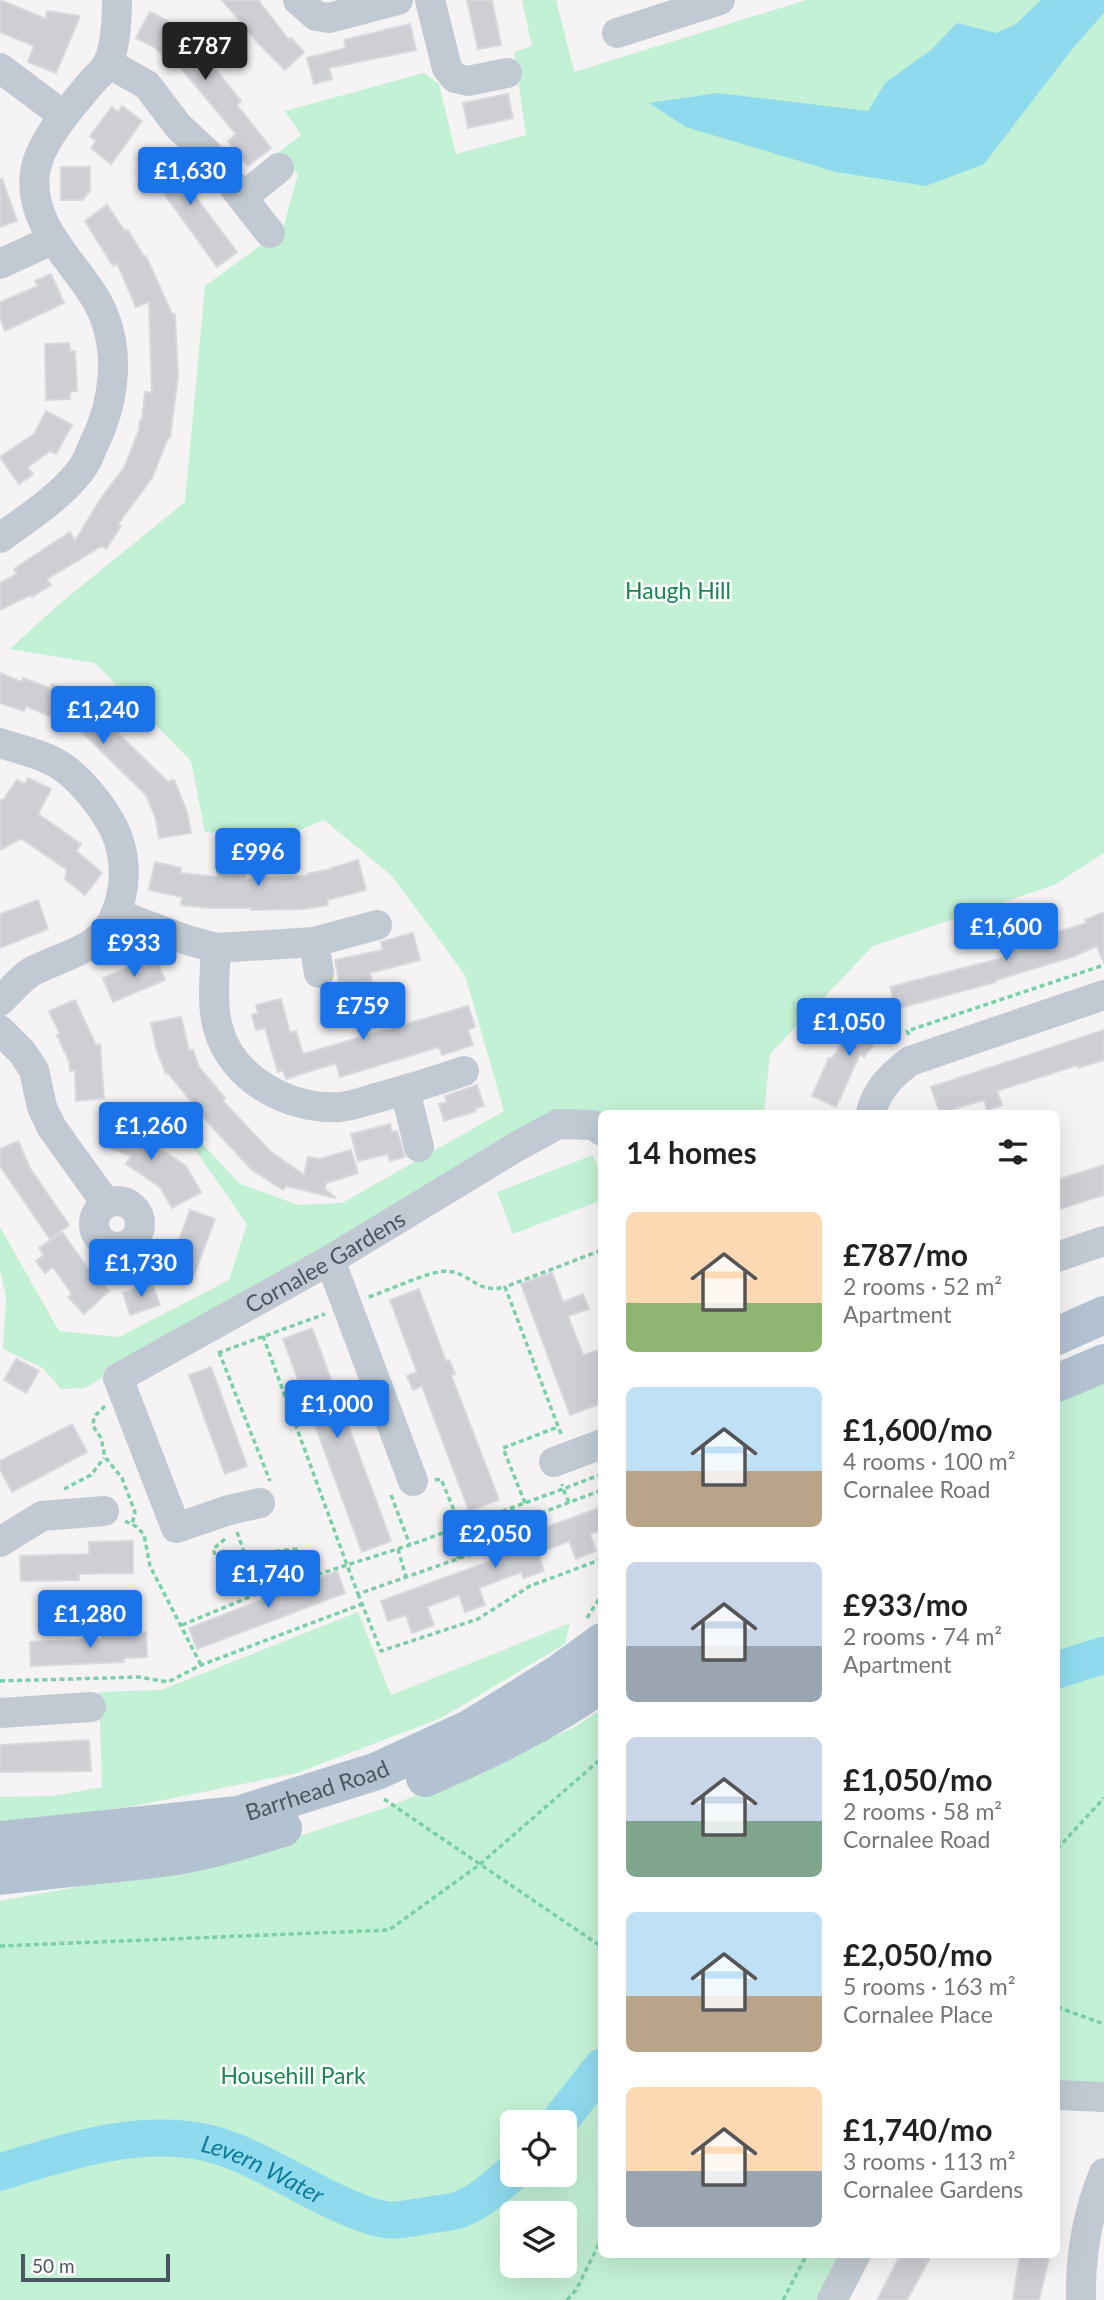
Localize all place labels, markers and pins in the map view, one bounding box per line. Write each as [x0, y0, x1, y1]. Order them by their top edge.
pin: £787 [164, 22, 246, 82]
pin: £1,630 [133, 148, 247, 207]
pin: £1,240 [46, 686, 160, 746]
pin: £996 [217, 828, 299, 888]
pin: £1,600 [949, 904, 1063, 963]
pin: £933 [93, 920, 175, 979]
pin: £759 [322, 982, 404, 1042]
pin: £1,050 [792, 998, 906, 1058]
pin: £1,260 [94, 1102, 208, 1162]
pin: £1,730 [84, 1240, 198, 1299]
pin: £1,000 [280, 1380, 394, 1440]
pin: £2,050 [438, 1510, 552, 1570]
pin: £1,740 [211, 1550, 325, 1610]
pin: £1,280 [33, 1590, 147, 1650]

